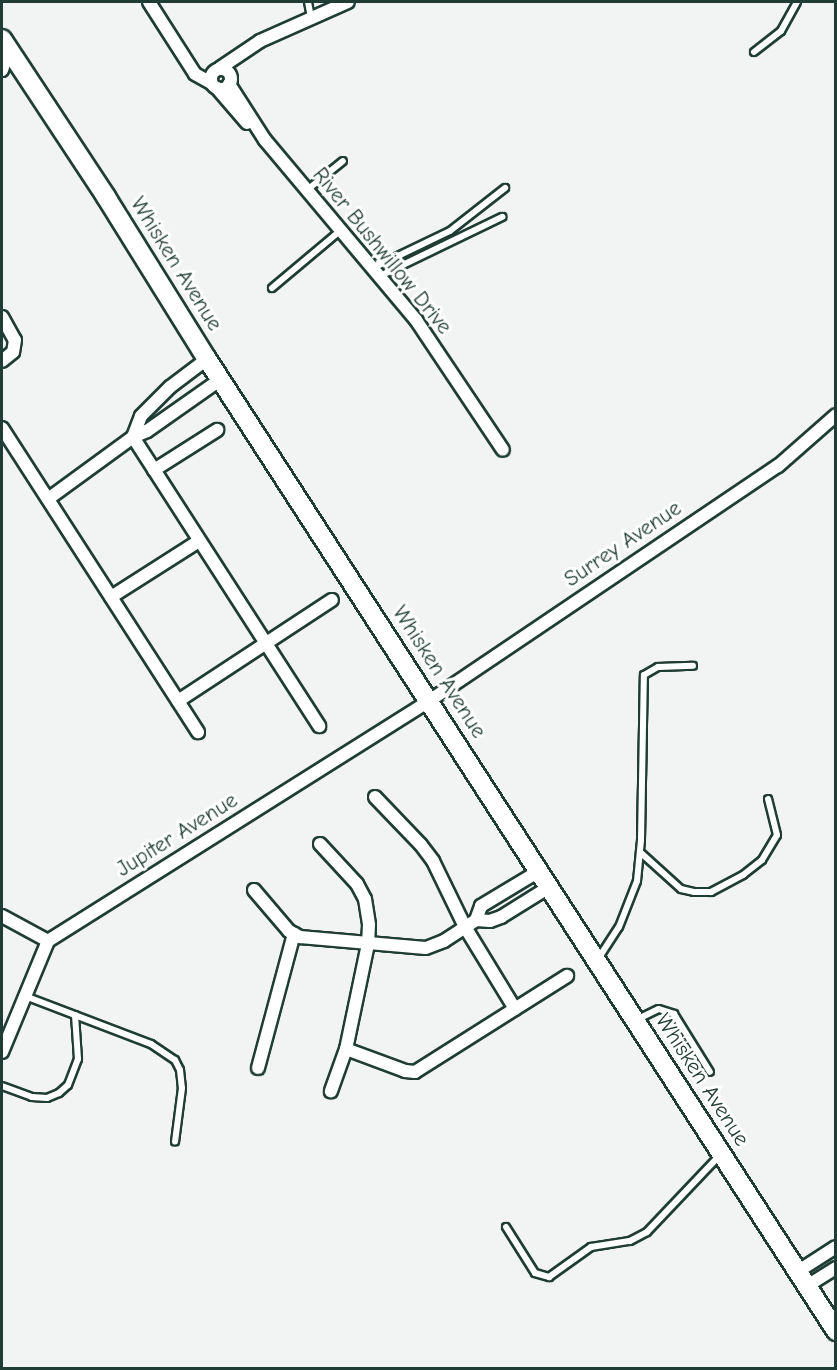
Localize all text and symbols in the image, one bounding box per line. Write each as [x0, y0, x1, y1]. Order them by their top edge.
street label: River Bushwillow Drive [307, 162, 457, 340]
street label: Whisken Avenue [124, 192, 228, 336]
street label: Surrey Avenue [559, 495, 687, 593]
street label: Whisken Avenue [386, 601, 492, 743]
street label: Jupiter Avenue [112, 787, 242, 883]
street label: Whisken Avenue [649, 1009, 755, 1151]

